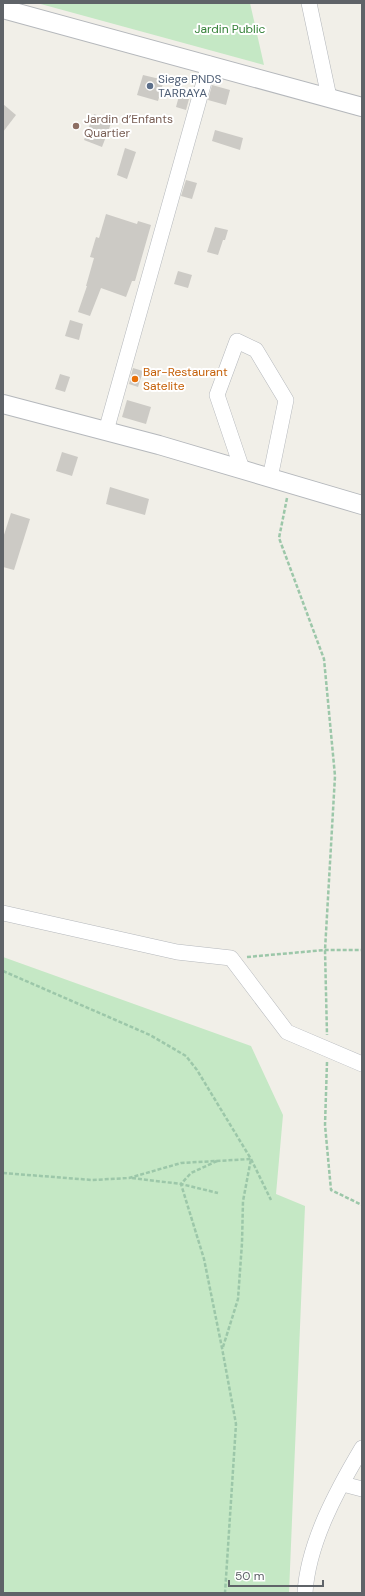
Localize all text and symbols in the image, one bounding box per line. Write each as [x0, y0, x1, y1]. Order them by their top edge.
park label: Jardin Public [194, 21, 266, 37]
place label: Siege PNDS TARRAYA [158, 71, 222, 101]
marker: Siege PNDS TARRAYA [145, 81, 155, 91]
place label: Jardin d’Enfants Quartier [84, 111, 173, 141]
marker: Jardin d’Enfants Quartier [71, 121, 81, 131]
place label: Bar-Restaurant Satelite [143, 364, 228, 394]
marker: Bar-Restaurant Satelite [130, 374, 140, 384]
scale bar [229, 1562, 323, 1588]
text: 50 m [235, 1568, 264, 1584]

